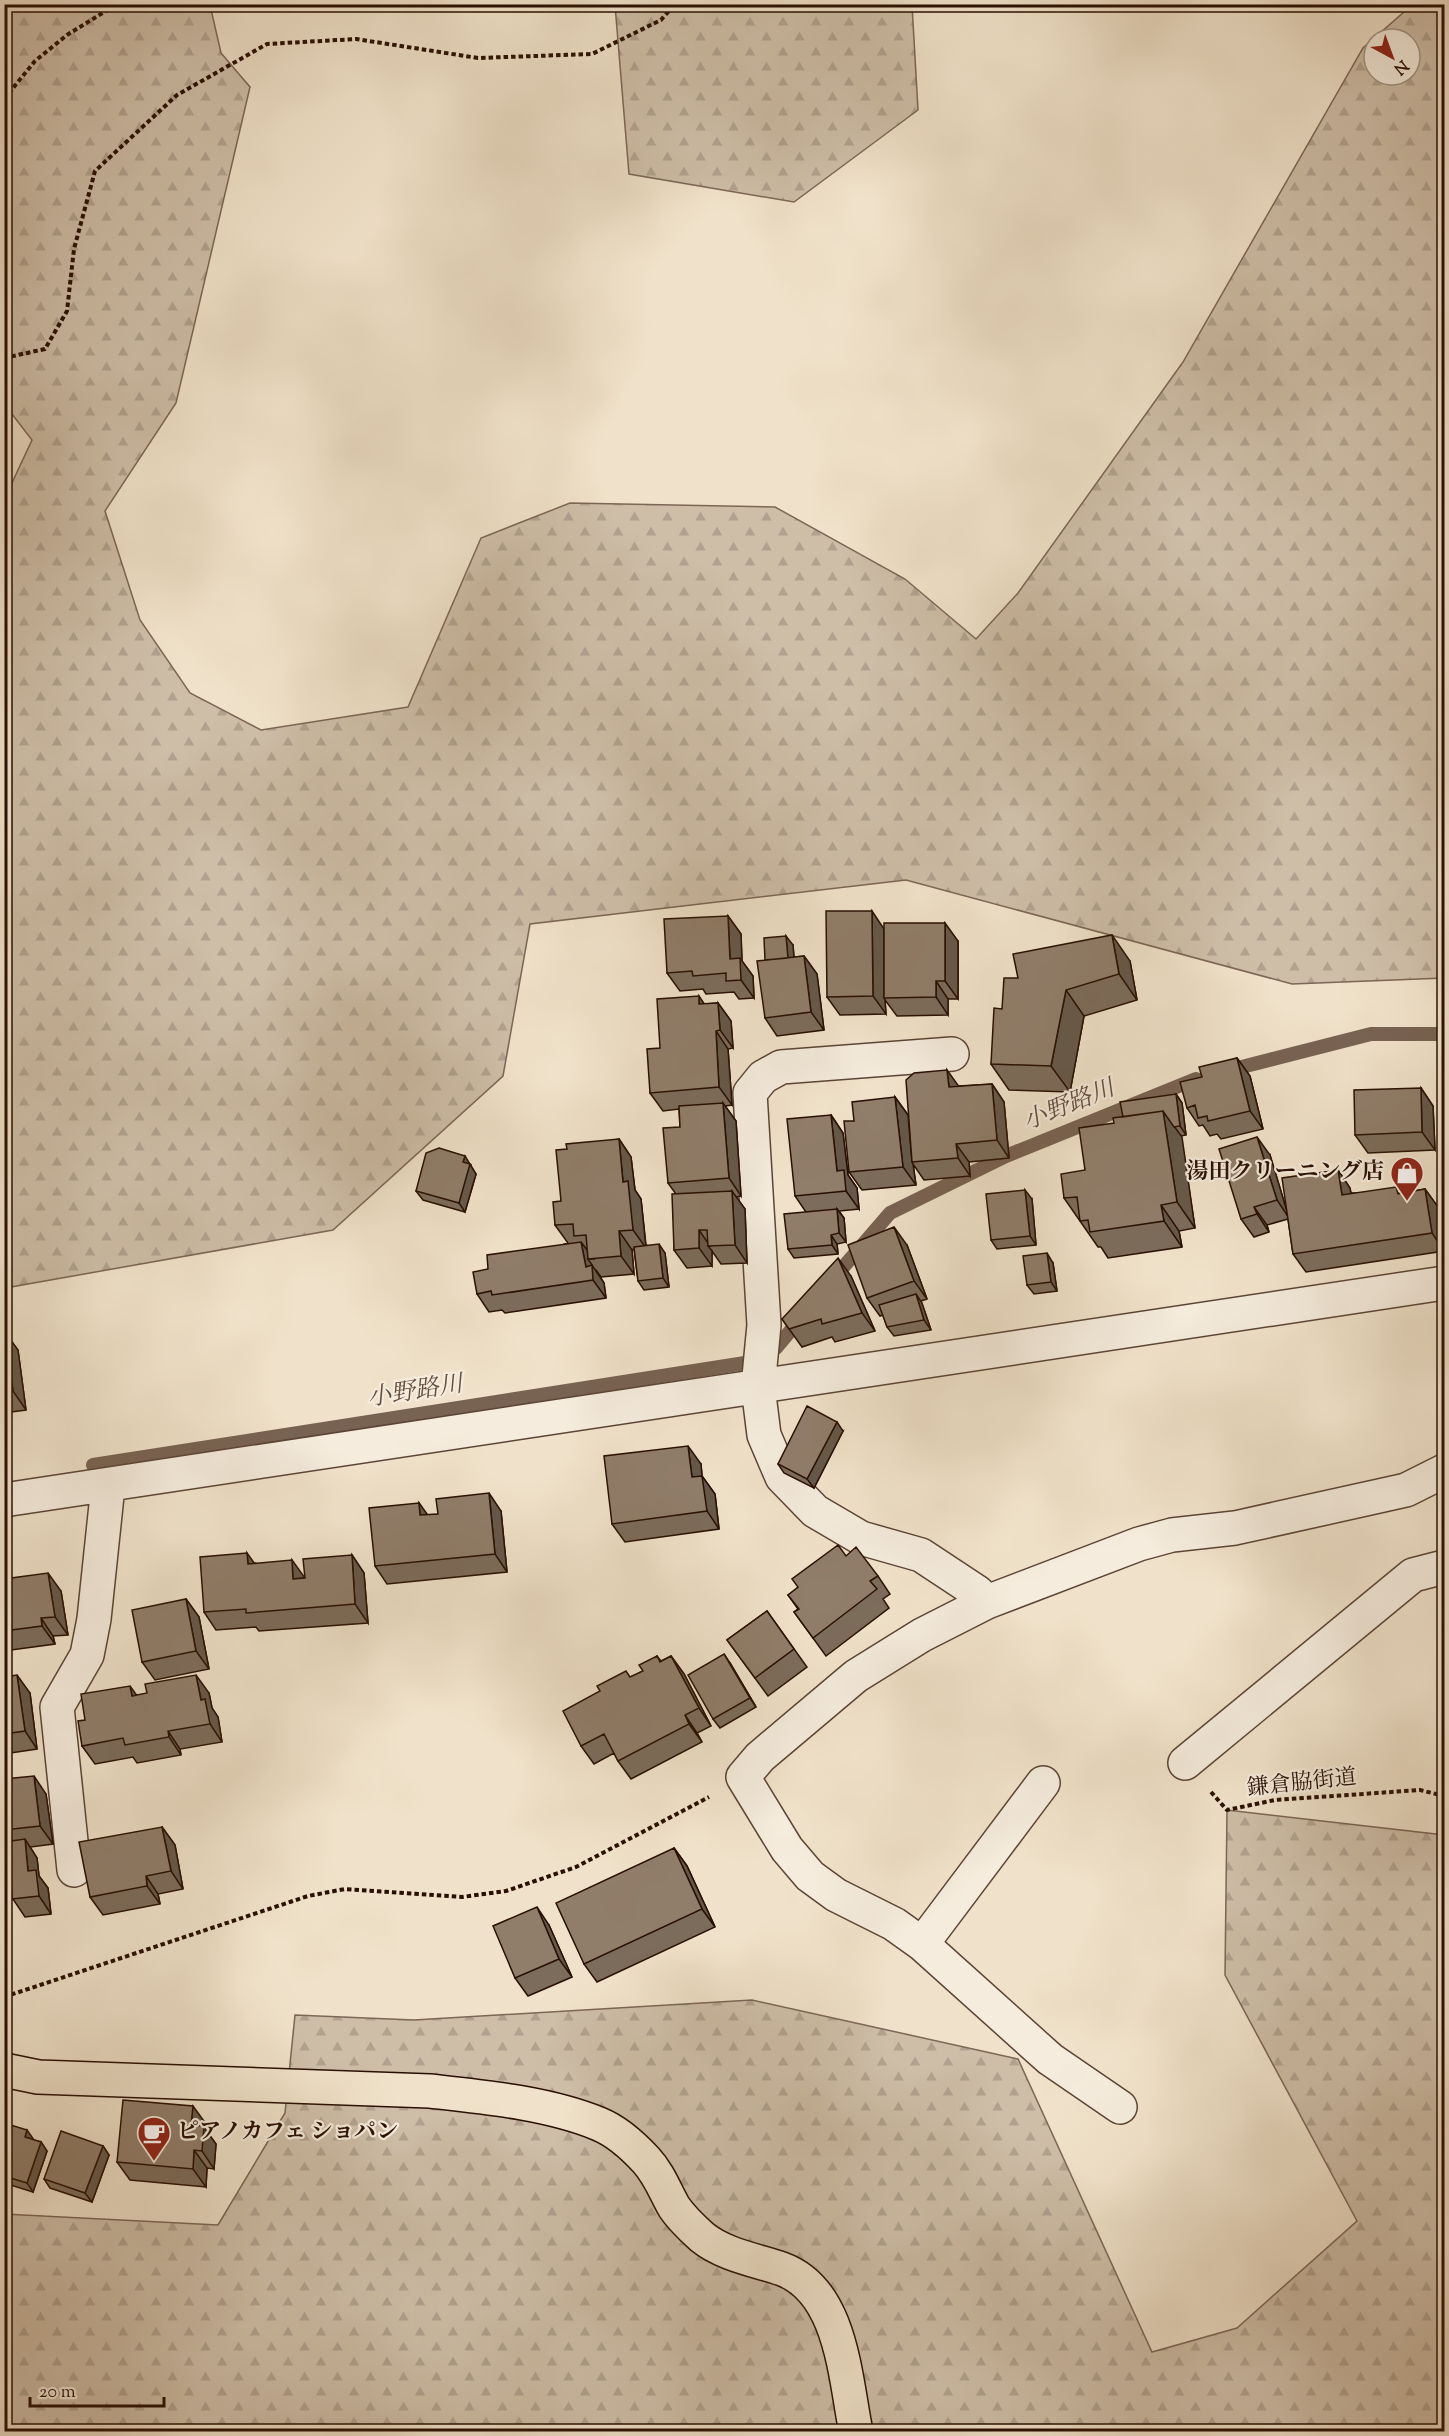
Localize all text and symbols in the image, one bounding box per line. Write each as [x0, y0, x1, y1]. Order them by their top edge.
north arrow [1362, 27, 1422, 87]
text: N [1388, 54, 1413, 79]
water label: 小野路川 [1018, 1071, 1123, 1140]
shop icon: 湯田クリーニング店 [1389, 1155, 1425, 1202]
place label: 湯田クリーニング店 [1186, 1157, 1384, 1189]
water label: 小野路川 [365, 1367, 468, 1416]
street label: 鎌倉脇街道 [1246, 1762, 1358, 1806]
cafe icon: ピアノカフェ ショパン [136, 2115, 172, 2162]
place label: ピアノカフェ ショパン [177, 2117, 398, 2149]
scale bar [30, 2370, 164, 2408]
text: 20 m [39, 2380, 76, 2406]

